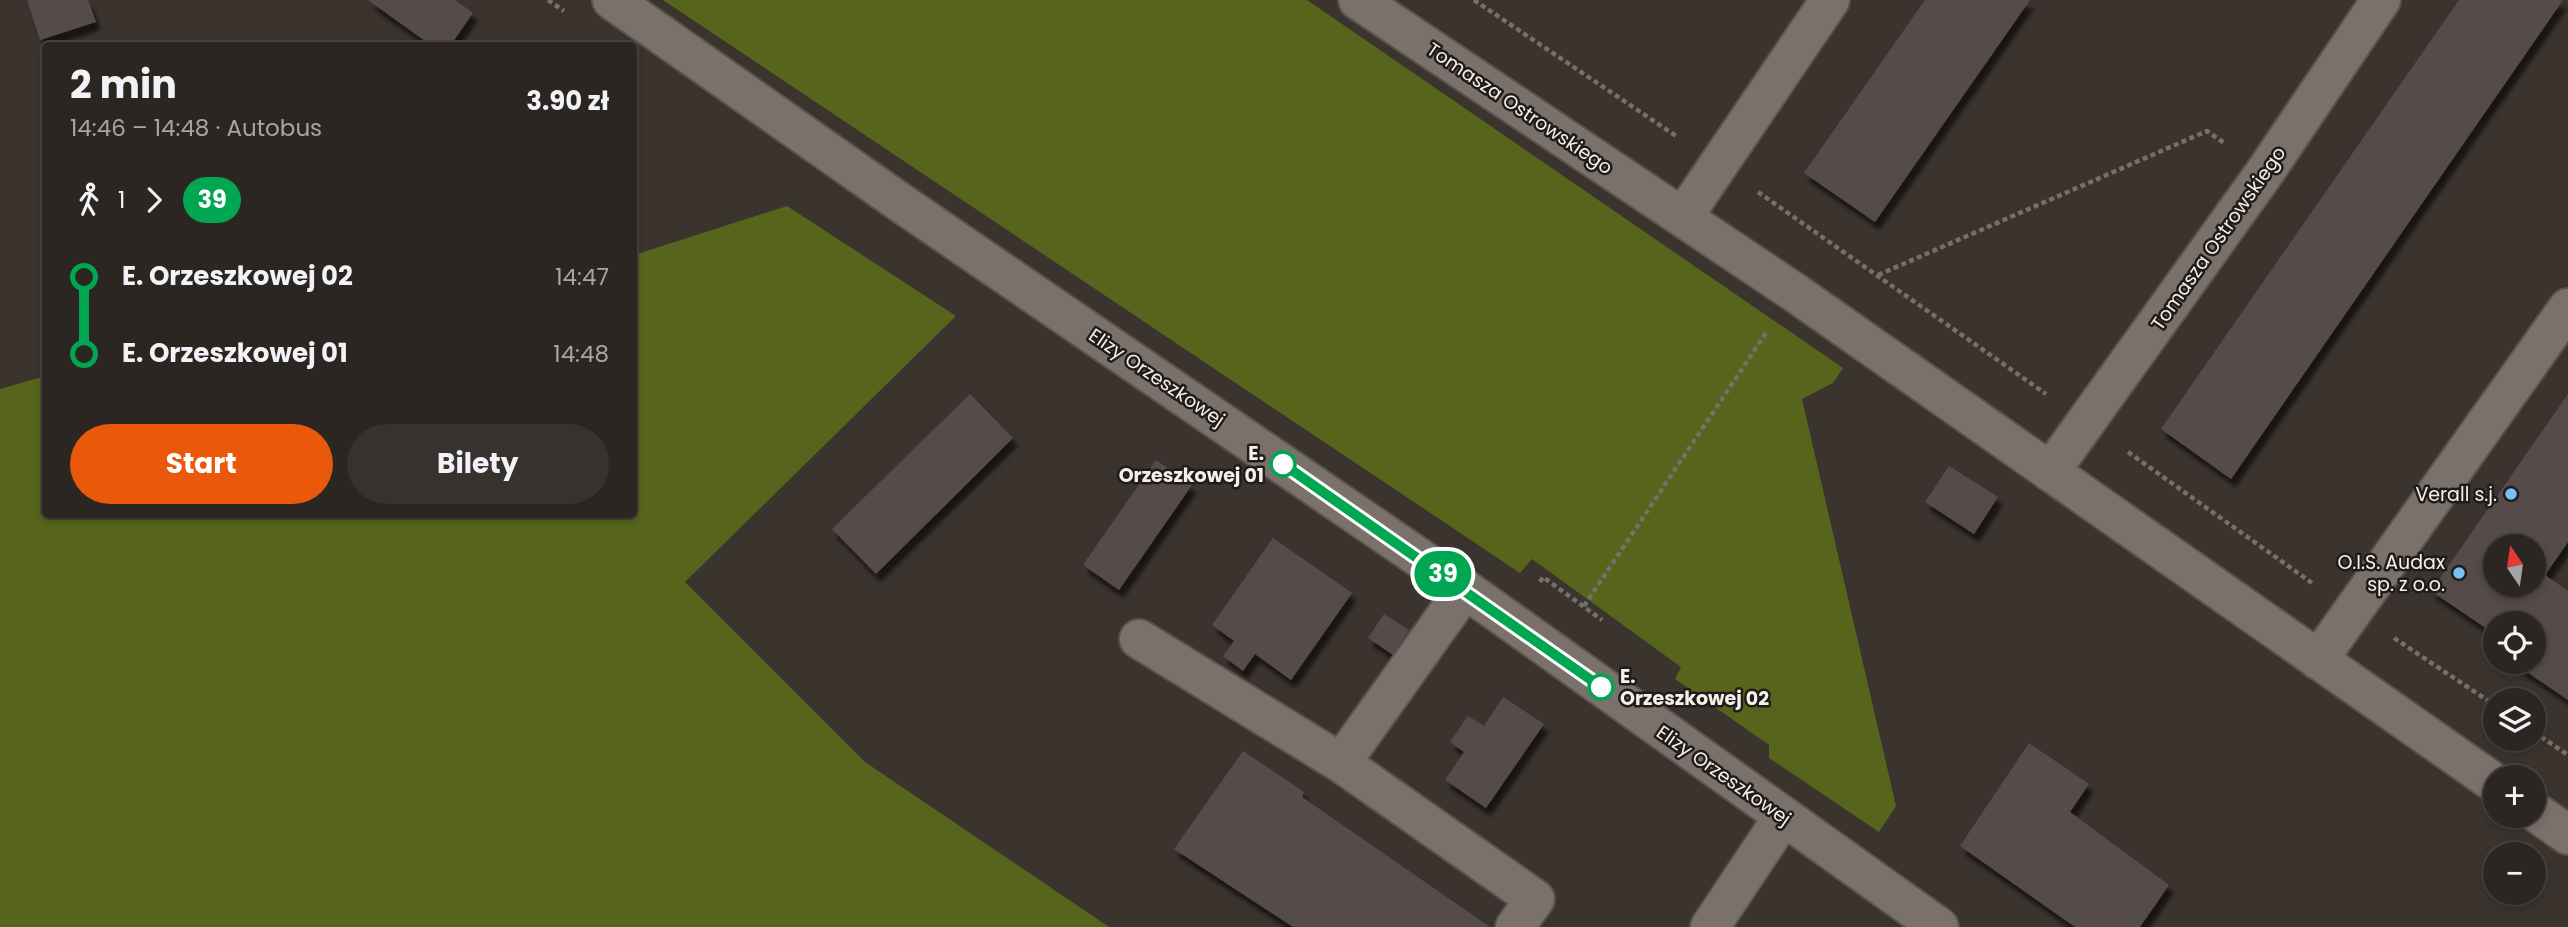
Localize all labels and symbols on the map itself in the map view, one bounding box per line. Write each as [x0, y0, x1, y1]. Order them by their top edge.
street label: Tomasza Ostrowskiego [1421, 36, 1618, 181]
street label: Tomasza Ostrowskiego [2145, 141, 2292, 336]
street label: Elizy Orzeszkowej [1083, 322, 1230, 433]
place label: E. Orzeszkowej 01 [1119, 440, 1264, 489]
marker: E. Orzeszkowej 01 [1270, 451, 1296, 477]
place label: Verall s.j. [2415, 481, 2497, 508]
marker: Verall s.j. [2503, 486, 2519, 502]
north arrow [2483, 534, 2546, 597]
place label: O.I.S. Audax sp. z o.o. [2337, 549, 2445, 598]
line badge: 39 [1412, 551, 1474, 597]
marker: O.I.S. Audax sp. z o.o. [2451, 565, 2467, 581]
place label: E. Orzeszkowej 02 [1620, 663, 1769, 712]
marker: E. Orzeszkowej 02 [1588, 674, 1614, 700]
street label: Elizy Orzeszkowej [1651, 719, 1796, 832]

